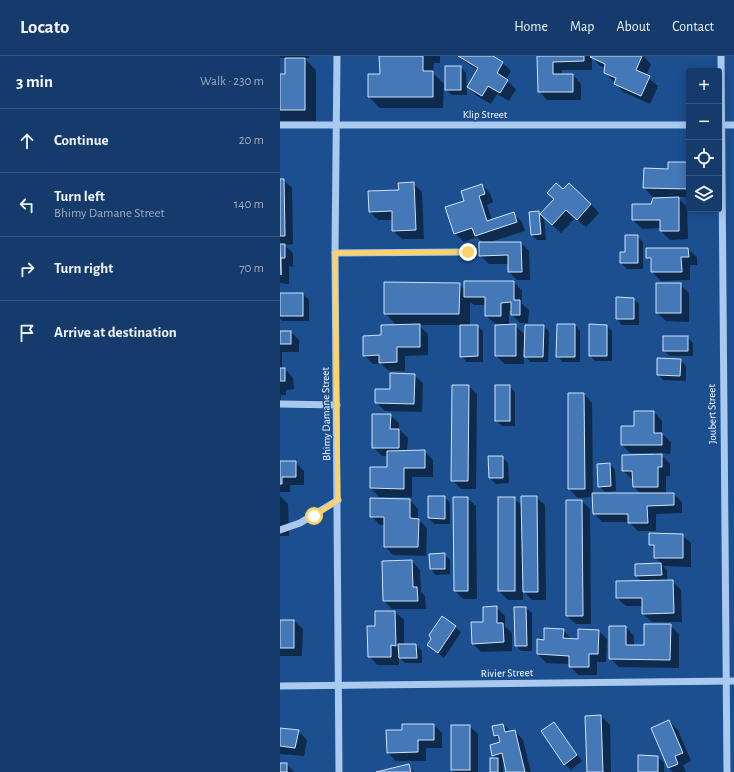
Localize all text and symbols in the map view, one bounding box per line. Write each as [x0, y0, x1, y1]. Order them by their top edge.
text: Locato [20, 18, 69, 37]
text: Home [514, 20, 548, 34]
text: Map [570, 20, 594, 34]
text: About [616, 20, 650, 34]
text: Contact [672, 20, 714, 34]
map controls [686, 68, 722, 212]
button: + [686, 68, 722, 104]
text: 3 min [16, 73, 53, 90]
text: Walk · 230 m [200, 75, 264, 88]
button: − [686, 104, 722, 140]
street label: Klip Street [463, 109, 508, 120]
icon: ahead [16, 130, 38, 152]
text: Continue [54, 133, 109, 148]
text: 20 m [239, 134, 264, 147]
button: locate [686, 140, 722, 176]
button: layers [686, 176, 722, 212]
text: Turn left [54, 189, 105, 204]
icon: left [16, 194, 38, 216]
text: 140 m [234, 198, 264, 211]
text: Bhimy Damane Street [54, 207, 165, 220]
route end [459, 243, 477, 261]
icon: right [16, 258, 38, 280]
text: Turn right [54, 261, 113, 276]
text: 70 m [239, 262, 264, 275]
icon: arrive [16, 322, 38, 344]
text: Arrive at destination [54, 325, 177, 340]
street label: Bhimy Damane Street [320, 367, 332, 461]
street label: Joubert Street [706, 384, 718, 444]
route start [305, 507, 323, 525]
street label: Rivier Street [481, 667, 534, 679]

